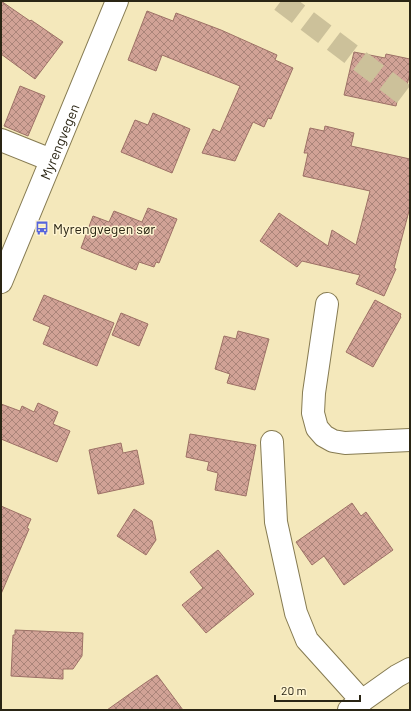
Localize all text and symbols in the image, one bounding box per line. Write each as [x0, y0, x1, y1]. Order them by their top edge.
street label: Myrengvegen [36, 101, 82, 182]
bus stop icon: Myrengvegen sør [34, 220, 50, 236]
place label: Myrengvegen sør [53, 220, 155, 237]
scale bar [275, 677, 360, 703]
text: 20 m [281, 683, 307, 697]

